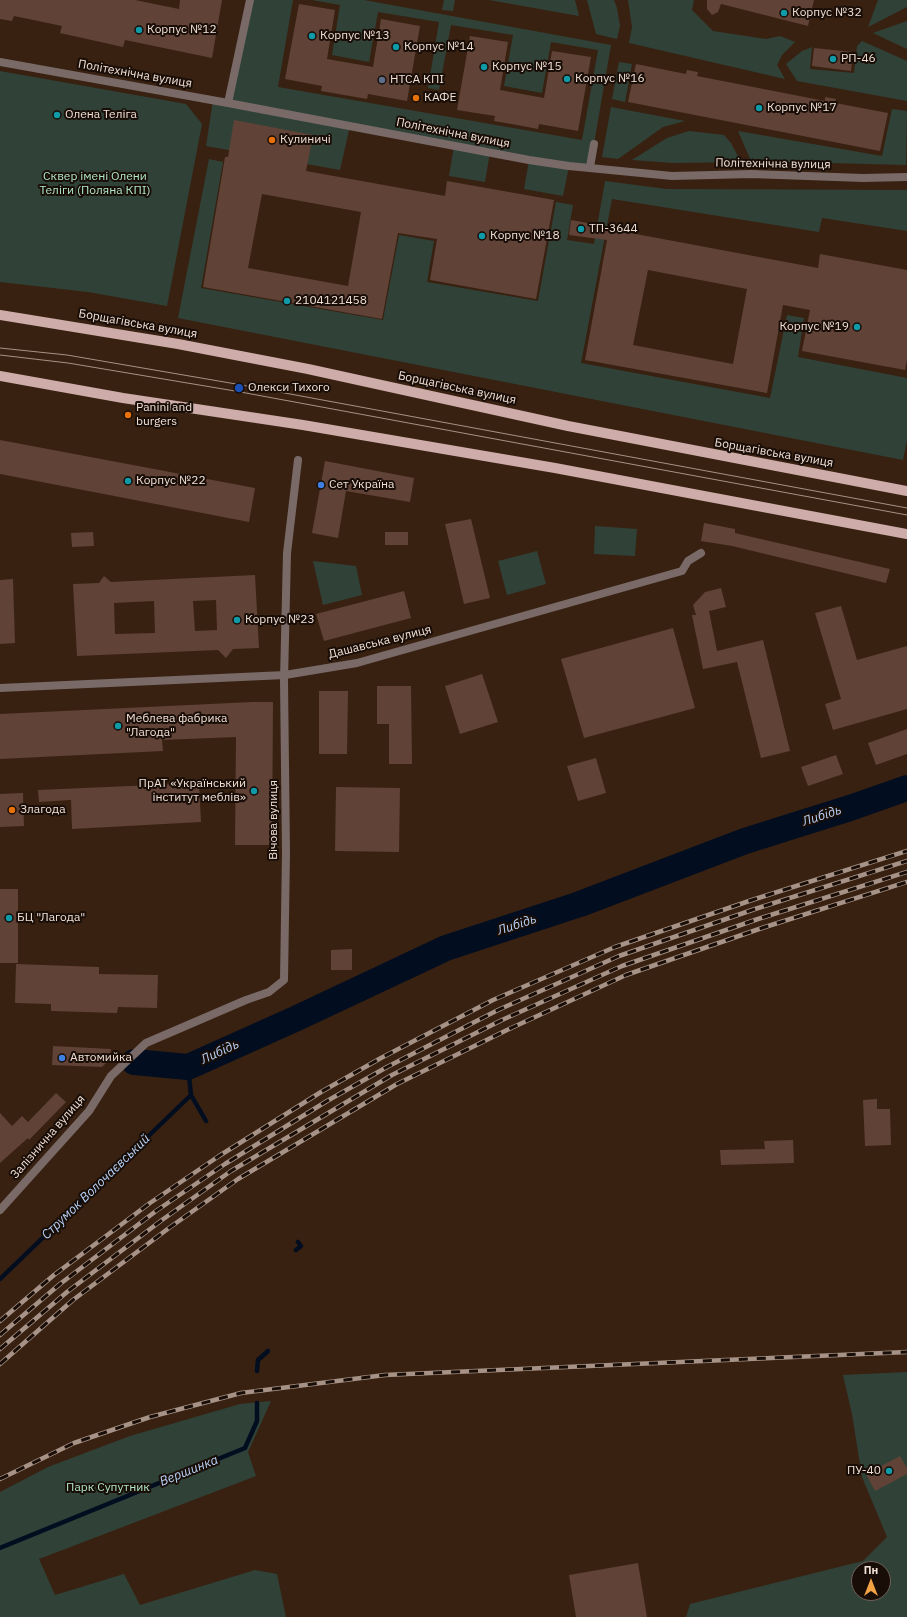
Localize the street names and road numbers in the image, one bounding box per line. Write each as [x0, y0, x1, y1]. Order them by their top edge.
street label: Політехнічна вулиця [77, 57, 193, 91]
street label: Політехнічна вулиця [395, 115, 511, 151]
street label: Політехнічна вулиця [715, 156, 831, 172]
street label: Борщагівська вулиця [77, 306, 199, 342]
street label: Борщагівська вулиця [397, 368, 517, 408]
street label: Борщагівська вулиця [713, 435, 835, 471]
street label: Дашавська вулиця [327, 622, 433, 662]
street label: Вічова вулиця [267, 780, 281, 860]
street label: Залізнична вулиця [8, 1092, 88, 1182]

